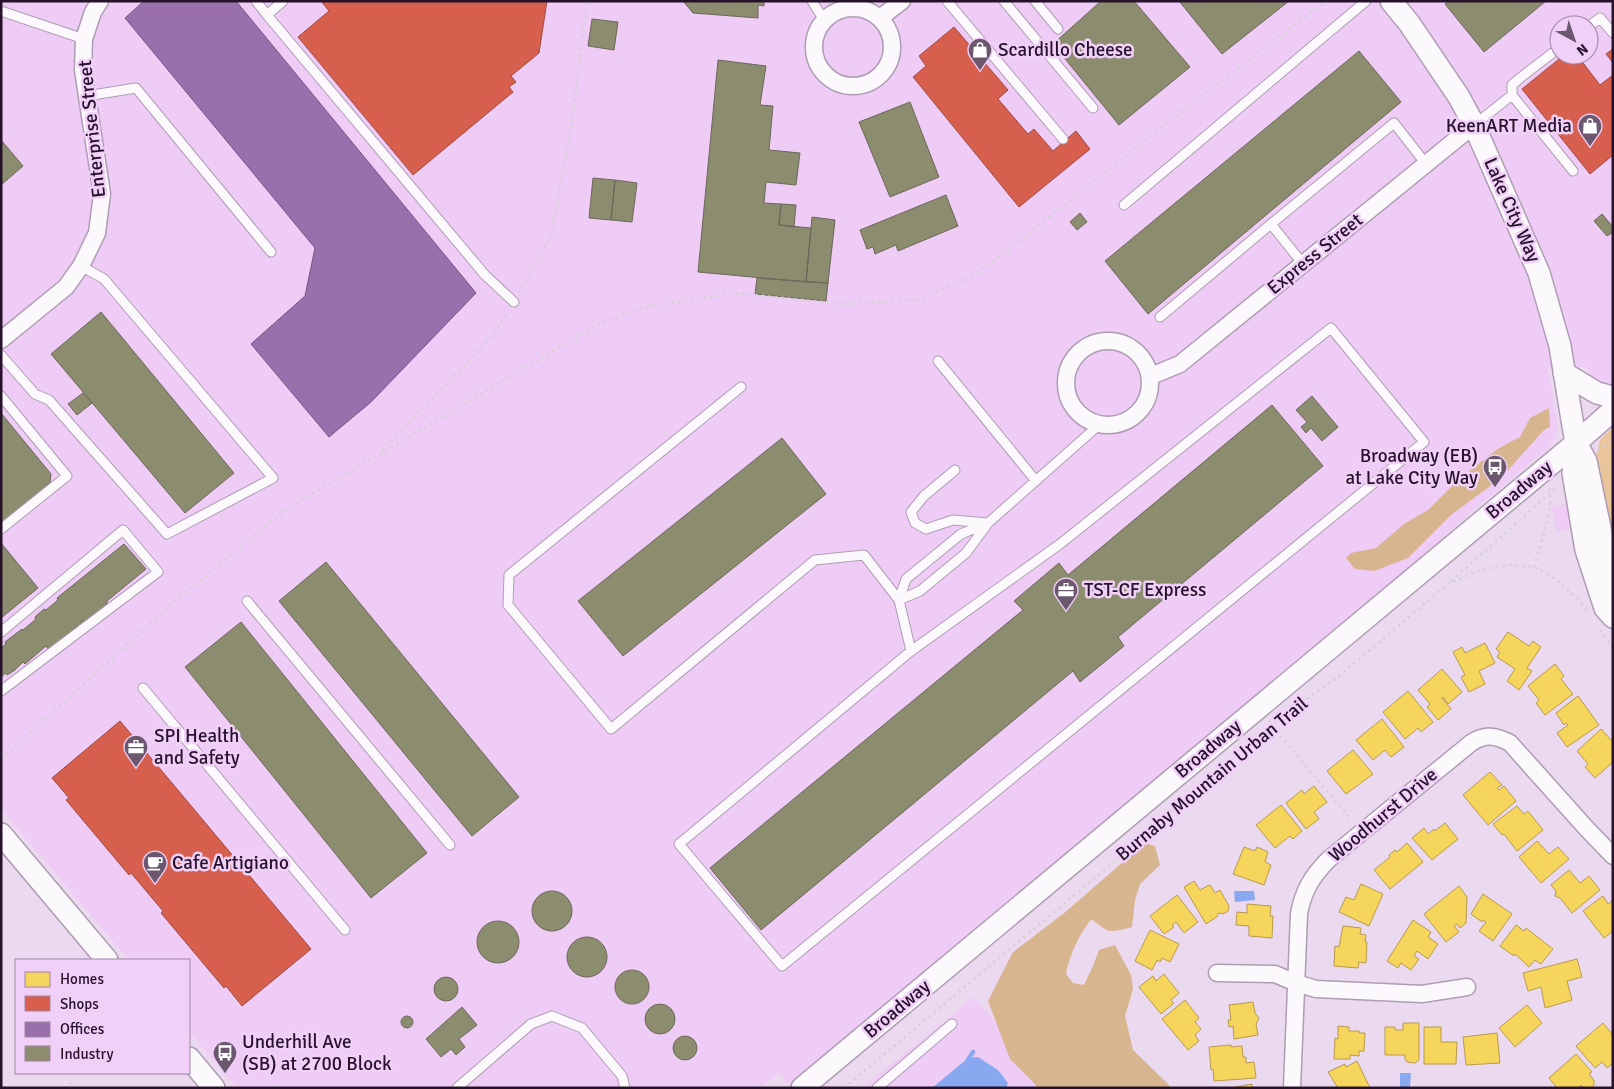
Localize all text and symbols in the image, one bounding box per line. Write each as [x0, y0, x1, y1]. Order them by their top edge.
north arrow [1549, 15, 1599, 65]
shop icon: Scardillo Cheese [967, 37, 993, 71]
place label: Scardillo Cheese [998, 38, 1133, 62]
text: N [1573, 40, 1591, 59]
street label: Enterprise Street [73, 59, 111, 199]
shop icon: KeenART Media [1577, 113, 1603, 147]
place label: KeenART Media [1446, 114, 1572, 138]
street label: Lake City Way [1478, 154, 1546, 266]
street label: Express Street [1262, 208, 1368, 300]
place label: Broadway (EB) at Lake City Way [1345, 444, 1478, 490]
bus stop icon: Broadway (EB) at Lake City Way [1482, 454, 1508, 488]
street label: Broadway [1481, 455, 1557, 525]
office icon: TST-CF Express [1053, 577, 1079, 611]
place label: TST-CF Express [1084, 578, 1206, 602]
street label: Burnaby Mountain Urban Trail [1111, 692, 1313, 866]
street label: Broadway [1170, 714, 1246, 784]
place label: SPI Health and Safety [154, 724, 240, 770]
office icon: SPI Health and Safety [123, 734, 149, 768]
street label: Woodhurst Drive [1324, 763, 1442, 867]
cafe icon: Cafe Artigiano [142, 850, 168, 884]
place label: Cafe Artigiano [172, 851, 289, 875]
legend [15, 959, 190, 1074]
text: Homes [60, 970, 104, 988]
street label: Broadway [859, 974, 935, 1044]
text: Shops [60, 995, 99, 1013]
text: Offices [60, 1020, 105, 1038]
place label: Underhill Ave (SB) at 2700 Block [242, 1030, 392, 1076]
bus stop icon: Underhill Ave (SB) at 2700 Block [212, 1040, 238, 1074]
text: Industry [60, 1045, 113, 1063]

